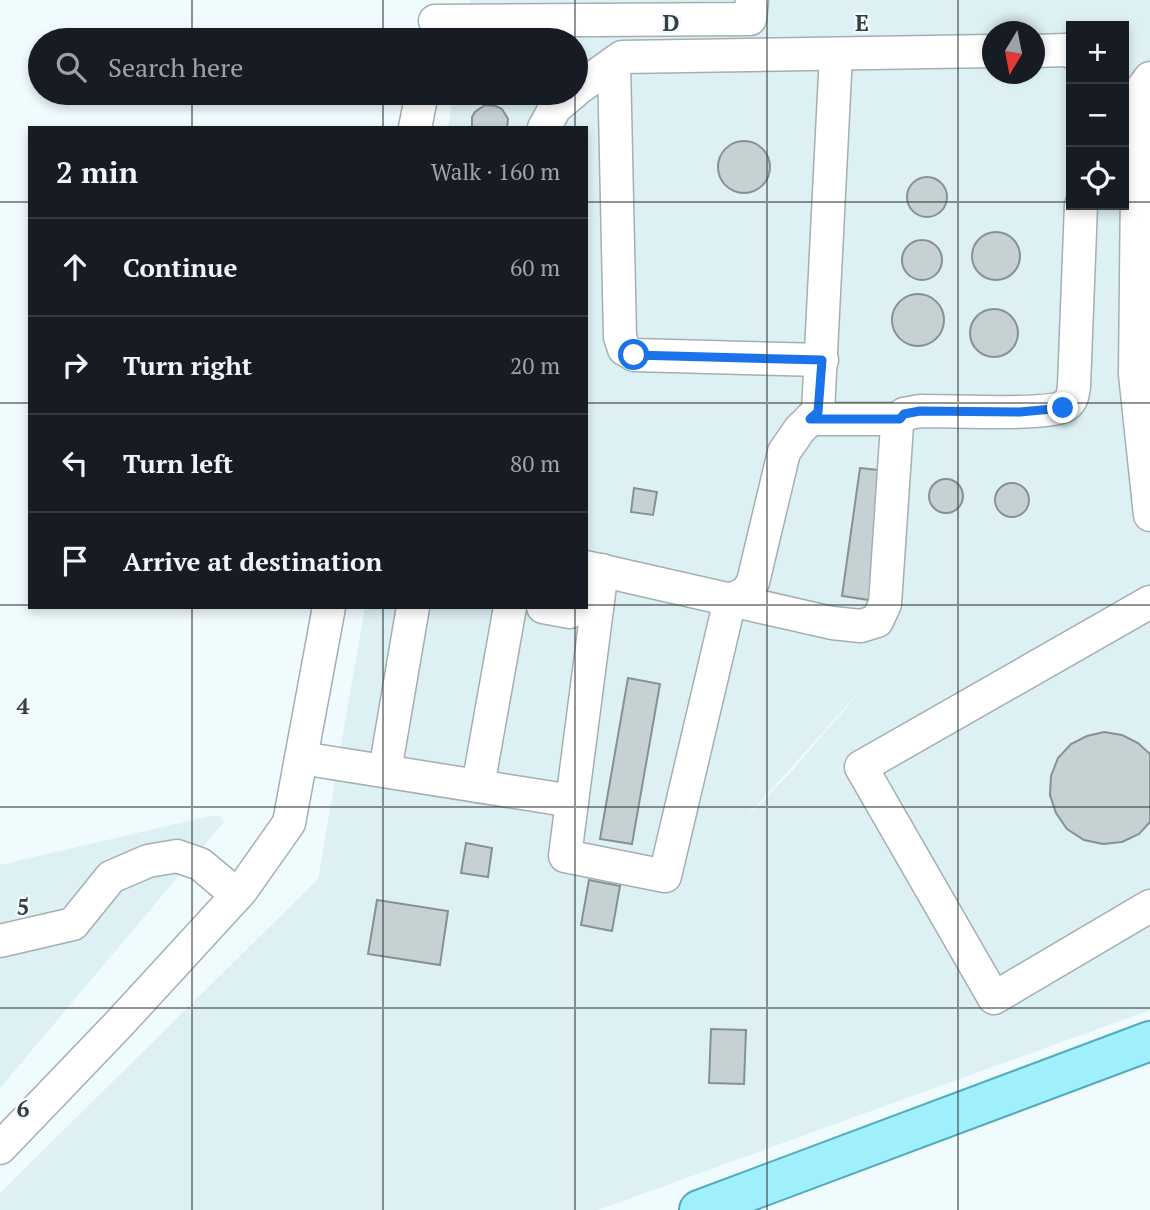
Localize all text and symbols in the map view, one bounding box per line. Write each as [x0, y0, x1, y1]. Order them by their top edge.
text: D [663, 7, 680, 38]
text: E [855, 7, 869, 38]
north arrow [982, 21, 1045, 84]
map controls [1066, 21, 1129, 210]
button: + [1066, 21, 1129, 84]
search box [28, 28, 588, 105]
icon: search [52, 48, 90, 86]
text: Search here [108, 50, 243, 84]
button: − [1066, 84, 1129, 147]
button: locate [1066, 147, 1129, 210]
text: 2 min [56, 152, 138, 192]
text: Walk · 160 m [431, 156, 560, 187]
icon: ahead [56, 248, 94, 286]
text: Continue [123, 250, 237, 284]
text: 60 m [510, 252, 560, 283]
route start [618, 339, 649, 370]
icon: right [56, 346, 94, 384]
text: Turn right [123, 348, 252, 382]
text: 20 m [510, 350, 560, 381]
route end [1047, 392, 1078, 423]
icon: left [56, 444, 94, 482]
text: Turn left [123, 446, 233, 480]
text: 80 m [510, 448, 560, 479]
icon: arrive [56, 542, 94, 580]
text: Arrive at destination [123, 544, 382, 578]
text: 4 [17, 690, 30, 721]
text: 5 [17, 891, 30, 922]
text: 6 [17, 1093, 30, 1124]

